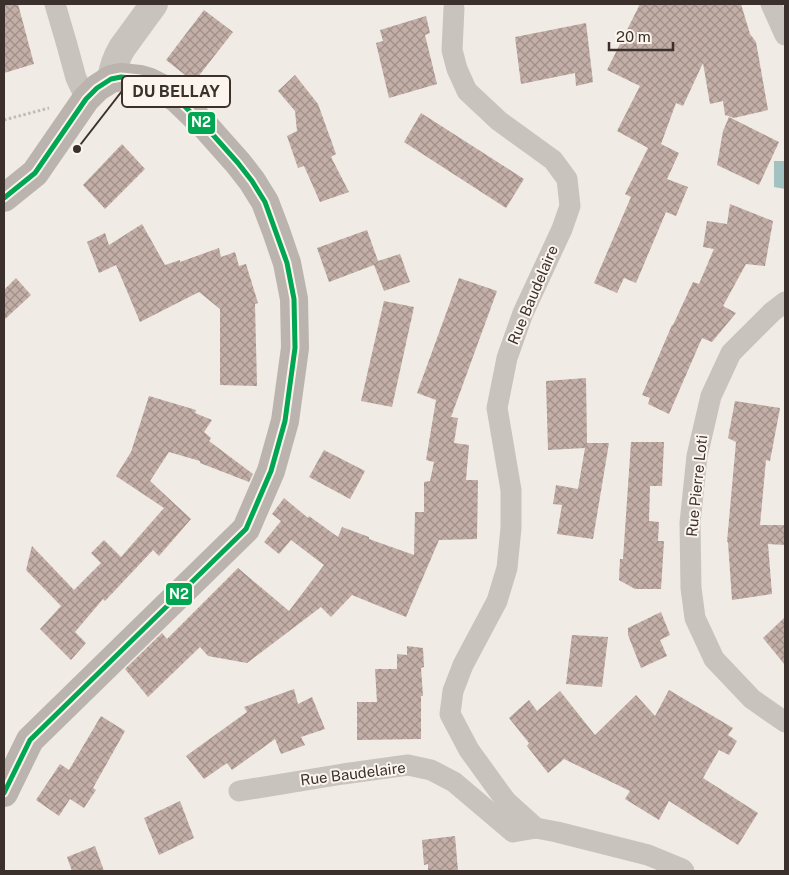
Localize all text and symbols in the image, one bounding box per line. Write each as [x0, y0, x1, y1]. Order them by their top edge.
scale bar [609, 20, 673, 52]
text: 20 m [616, 28, 651, 45]
callout: DU BELLAY [122, 76, 230, 107]
text: DU BELLAY [132, 82, 220, 101]
line badge: N2 [187, 111, 216, 135]
text: N2 [191, 114, 211, 130]
street label: Rue Baudelaire [504, 243, 561, 347]
street label: Rue Pierre Loti [683, 434, 710, 538]
line badge: N2 [165, 582, 193, 606]
text: N2 [169, 586, 189, 602]
street label: Rue Baudelaire [299, 759, 407, 788]

